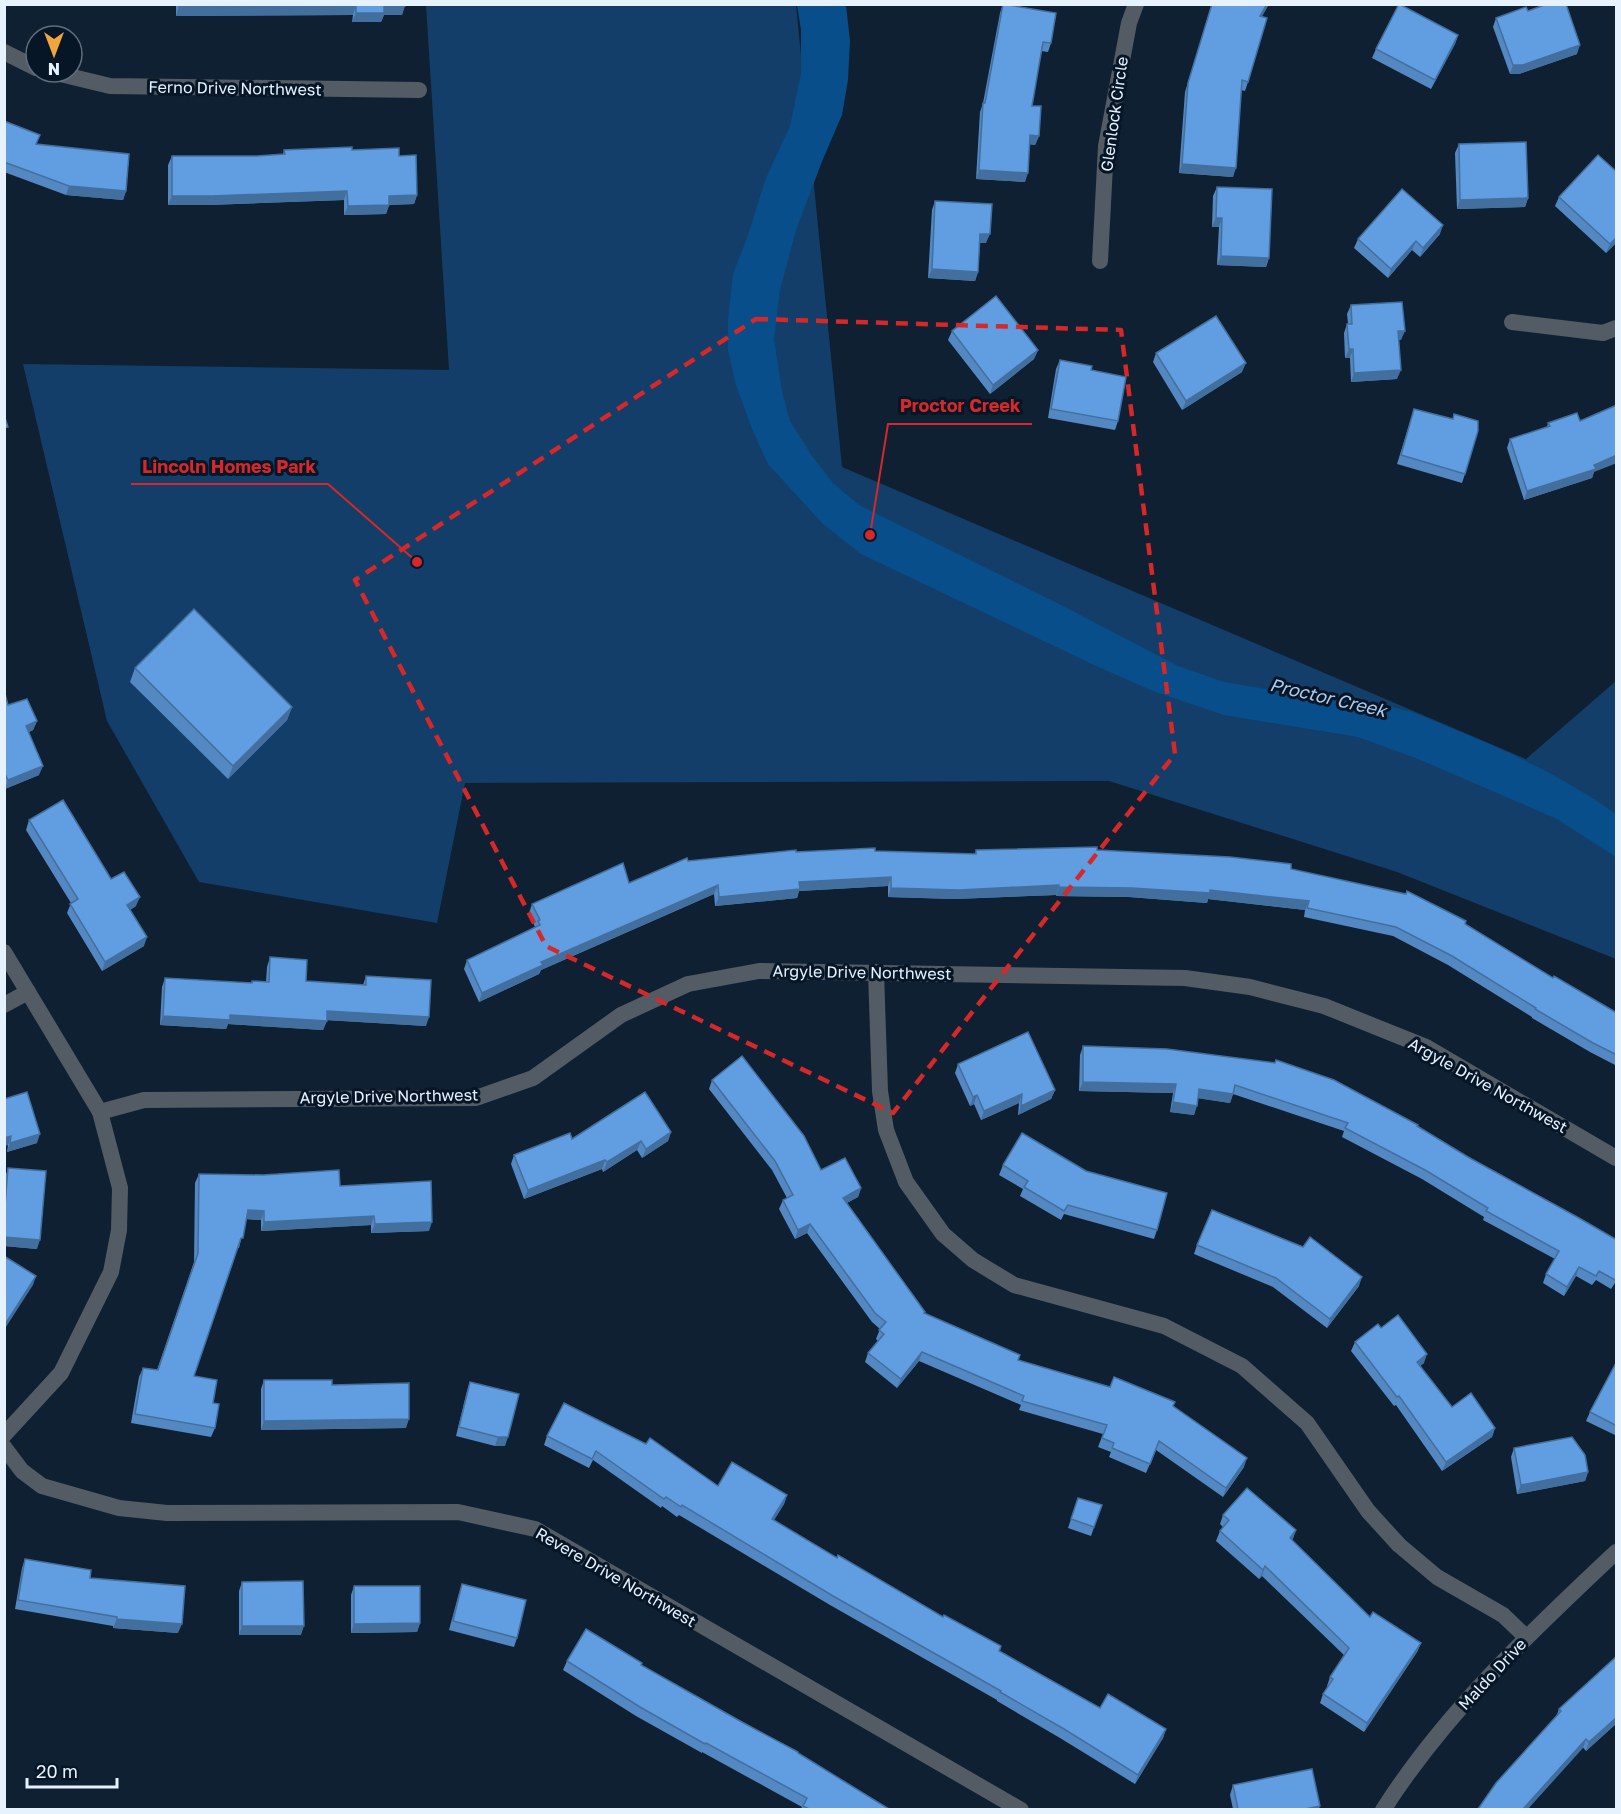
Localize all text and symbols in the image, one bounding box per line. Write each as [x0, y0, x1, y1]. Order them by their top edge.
north arrow [24, 24, 84, 84]
street label: Glenlock Circle [1096, 55, 1132, 173]
text: N [48, 59, 60, 79]
street label: Ferno Drive Northwest [148, 76, 322, 100]
callout: Proctor Creek [888, 388, 1032, 424]
text: Proctor Creek [900, 394, 1021, 416]
callout: Lincoln Homes Park [131, 448, 328, 484]
text: Lincoln Homes Park [142, 455, 316, 477]
water label: Proctor Creek [1268, 673, 1390, 722]
street label: Argyle Drive Northwest [772, 960, 952, 984]
street label: Argyle Drive Northwest [1405, 1033, 1571, 1137]
street label: Argyle Drive Northwest [299, 1084, 479, 1108]
street label: Revere Drive Northwest [532, 1523, 700, 1631]
street label: Maldo Drive [1454, 1634, 1530, 1714]
scale bar [27, 1751, 117, 1789]
text: 20 m [36, 1760, 78, 1782]

